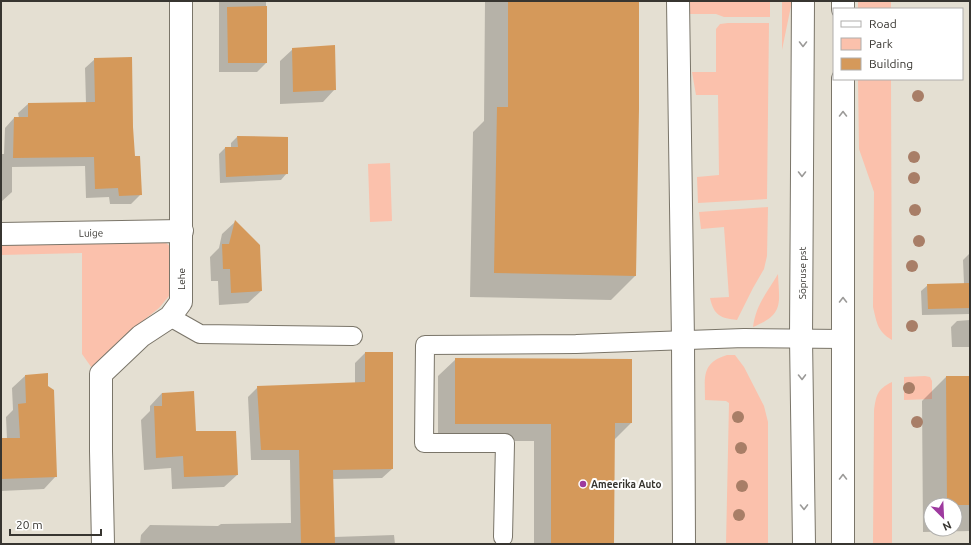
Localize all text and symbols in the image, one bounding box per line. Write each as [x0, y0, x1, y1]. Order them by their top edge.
legend [833, 8, 963, 80]
text: Road [869, 17, 897, 30]
text: Park [869, 37, 893, 50]
one-way arrow [799, 41, 807, 47]
text: Building [869, 57, 913, 70]
one-way arrow [839, 111, 847, 117]
one-way arrow [798, 171, 806, 177]
street label: Luige [79, 227, 103, 239]
street label: Sõpruse pst [797, 247, 808, 299]
street label: Lehe [176, 268, 187, 290]
one-way arrow [839, 297, 847, 303]
one-way arrow [798, 374, 806, 380]
one-way arrow [839, 474, 847, 480]
marker: Ameerika Auto [578, 479, 588, 489]
place label: Ameerika Auto [591, 479, 661, 490]
north arrow [923, 497, 963, 537]
one-way arrow [800, 504, 808, 510]
scale bar [10, 511, 101, 537]
text: 20 m [16, 518, 43, 531]
text: N [941, 519, 953, 533]

